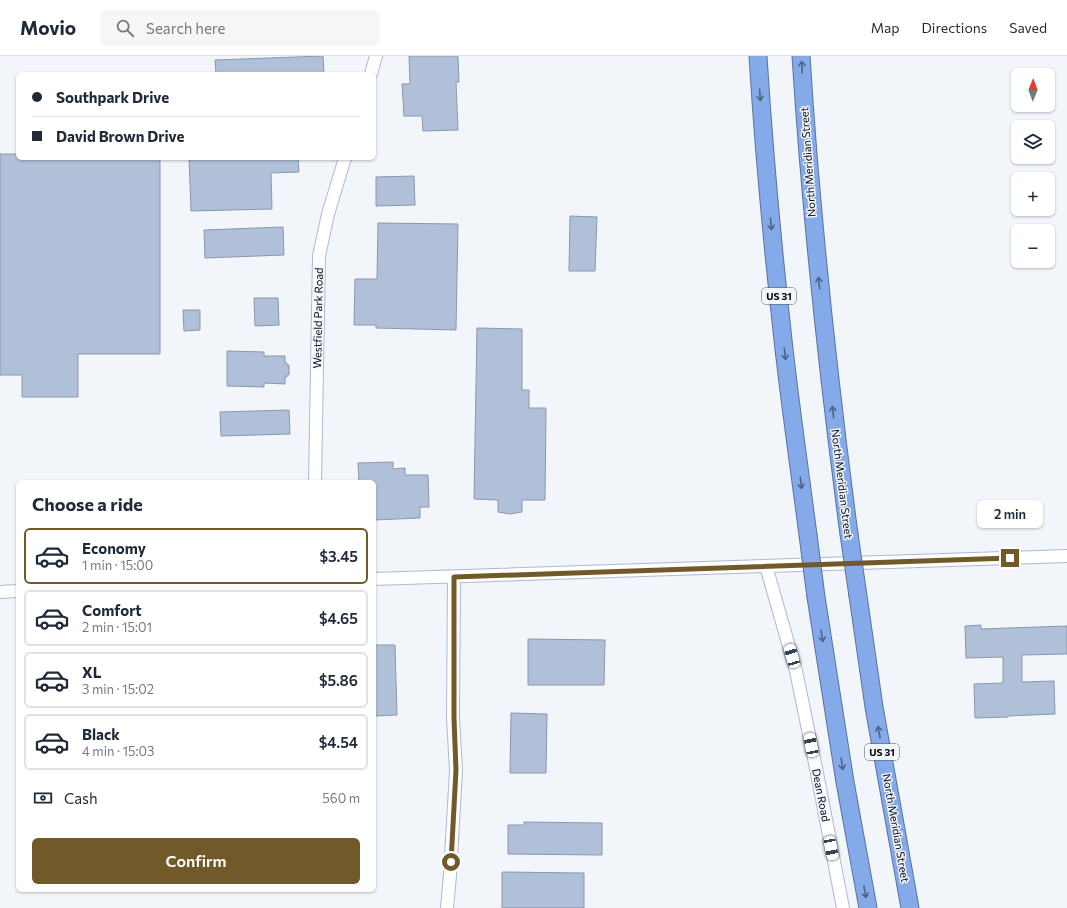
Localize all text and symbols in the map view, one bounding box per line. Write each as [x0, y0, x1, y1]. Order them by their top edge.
search box [100, 10, 380, 46]
text: Movio [20, 16, 76, 39]
icon: search [114, 17, 136, 39]
text: Search here [146, 19, 225, 37]
text: Map [871, 19, 900, 36]
text: Directions [922, 19, 987, 36]
text: Saved [1009, 19, 1047, 36]
one-way arrow [798, 61, 805, 74]
north arrow [1011, 68, 1055, 112]
map controls [1011, 68, 1055, 268]
text: Southpark Drive [56, 88, 169, 106]
one-way arrow [757, 88, 764, 101]
street label: North Meridian Street [797, 106, 818, 217]
button: layers [1011, 120, 1055, 164]
text: David Brown Drive [56, 127, 184, 145]
button: + [1011, 172, 1055, 216]
one-way arrow [767, 217, 775, 230]
button: − [1011, 224, 1055, 268]
street label: Westfield Park Road [310, 267, 325, 368]
one-way arrow [816, 277, 823, 290]
road number: US 31 [762, 288, 796, 304]
one-way arrow [781, 347, 789, 360]
one-way arrow [830, 406, 837, 419]
street label: North Meridian Street [829, 428, 856, 540]
one-way arrow [797, 476, 805, 489]
text: Choose a ride [32, 493, 143, 515]
callout: 2 min [977, 500, 1043, 528]
text: 2 min [994, 506, 1026, 522]
icon: car [34, 538, 70, 574]
text: Economy [82, 539, 146, 557]
text: $3.45 [319, 547, 358, 565]
route end [1001, 549, 1019, 567]
text: 1 min · 15:00 [82, 557, 153, 573]
icon: car [34, 600, 70, 636]
text: Comfort [82, 601, 142, 619]
text: $4.65 [319, 609, 358, 627]
text: 2 min · 15:01 [82, 619, 152, 635]
one-way arrow [818, 629, 826, 642]
car [783, 643, 801, 669]
icon: car [34, 662, 70, 698]
text: XL [82, 663, 101, 681]
text: $5.86 [319, 671, 358, 689]
text: 3 min · 15:02 [82, 681, 154, 697]
icon: car [34, 724, 70, 760]
text: Black [82, 725, 120, 743]
one-way arrow [875, 726, 883, 739]
car [803, 732, 819, 758]
text: $4.54 [319, 733, 358, 751]
text: 4 min · 15:03 [82, 743, 154, 759]
road number: US 31 [865, 744, 899, 760]
one-way arrow [838, 757, 846, 770]
street label: Dean Road [810, 767, 833, 823]
street label: North Meridian Street [881, 773, 913, 884]
icon: cash [32, 787, 54, 809]
text: Cash [64, 789, 98, 807]
text: 560 m [322, 790, 360, 806]
car [823, 835, 839, 861]
button: Confirm [32, 838, 360, 884]
route start [442, 853, 460, 871]
one-way arrow [861, 885, 869, 898]

